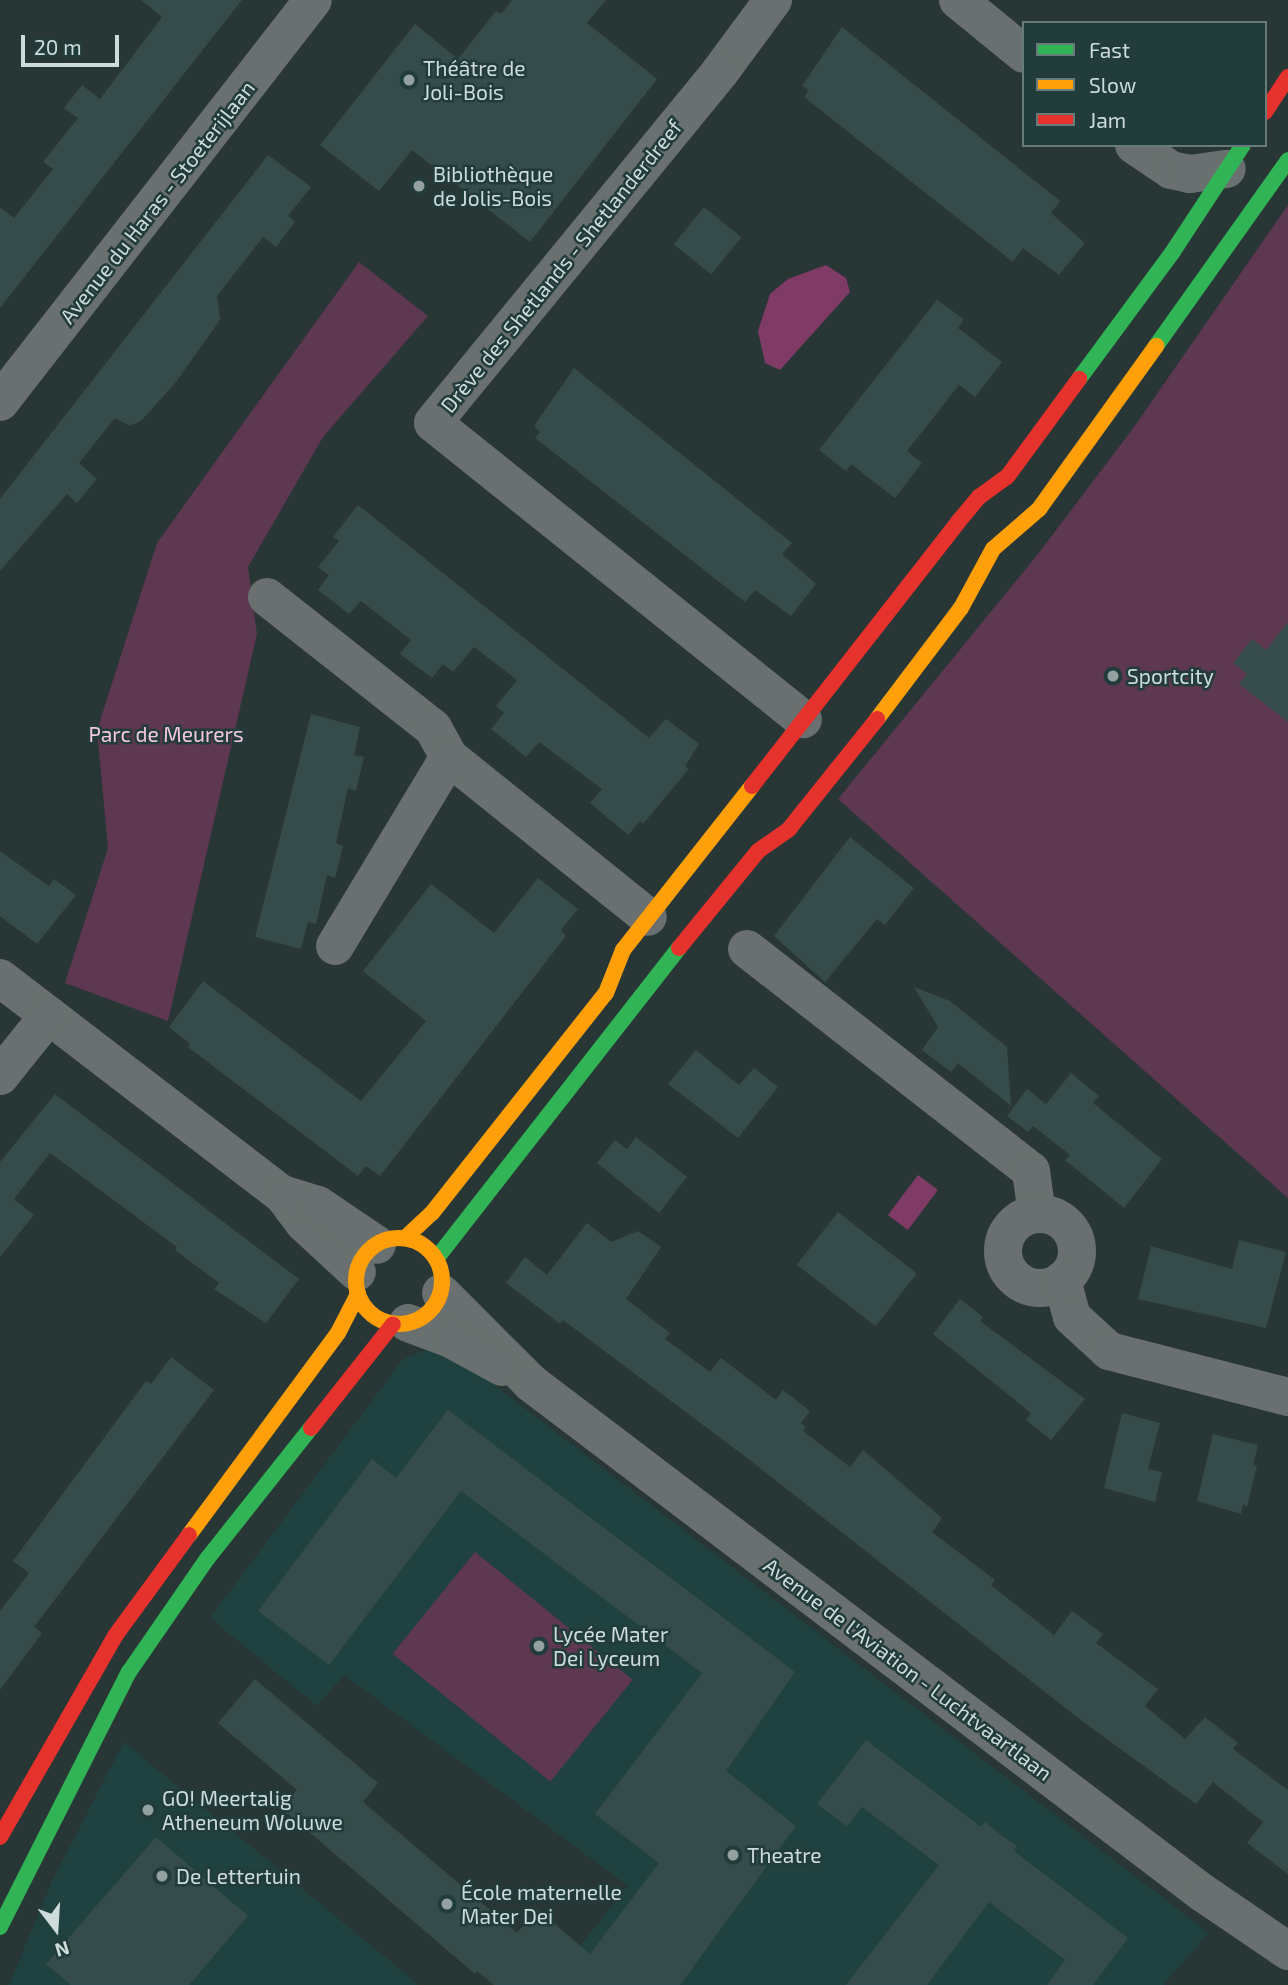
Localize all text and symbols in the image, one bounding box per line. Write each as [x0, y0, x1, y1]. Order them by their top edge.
scale bar [24, 21, 122, 65]
legend [1022, 21, 1267, 147]
text: 20 m [34, 34, 82, 59]
text: Fast [1089, 37, 1130, 62]
place label: Théâtre de Joli-Bois [423, 55, 526, 105]
marker: Théâtre de Joli-Bois [401, 72, 417, 88]
text: Slow [1089, 72, 1136, 97]
street label: Avenue du Haras - Stoeterijlaan [54, 76, 260, 328]
text: Jam [1089, 107, 1126, 132]
street label: Drève des Shetlands - Shetlanderdreef [435, 115, 687, 417]
place label: Bibliothèque de Jolis-Bois [433, 161, 553, 211]
marker: Bibliothèque de Jolis-Bois [411, 178, 427, 194]
place label: Sportcity [1127, 663, 1214, 689]
marker: Sportcity [1105, 668, 1121, 684]
park label: Parc de Meurers [88, 721, 244, 747]
street label: Avenue de l'Aviation - Luchtvaartlaan [759, 1552, 1057, 1786]
place label: Lycée Mater Dei Lyceum [553, 1621, 668, 1671]
marker: Lycée Mater Dei Lyceum [531, 1638, 547, 1654]
place label: GO! Meertalig Atheneum Woluwe [162, 1785, 343, 1835]
marker: GO! Meertalig Atheneum Woluwe [140, 1802, 156, 1818]
place label: Theatre [747, 1842, 822, 1868]
marker: Theatre [725, 1847, 741, 1863]
place label: De Lettertuin [176, 1863, 301, 1889]
marker: De Lettertuin [154, 1868, 170, 1884]
place label: École maternelle Mater Dei [461, 1879, 622, 1929]
north arrow [21, 1894, 91, 1964]
marker: École maternelle Mater Dei [439, 1896, 455, 1912]
text: N [52, 1937, 72, 1963]

